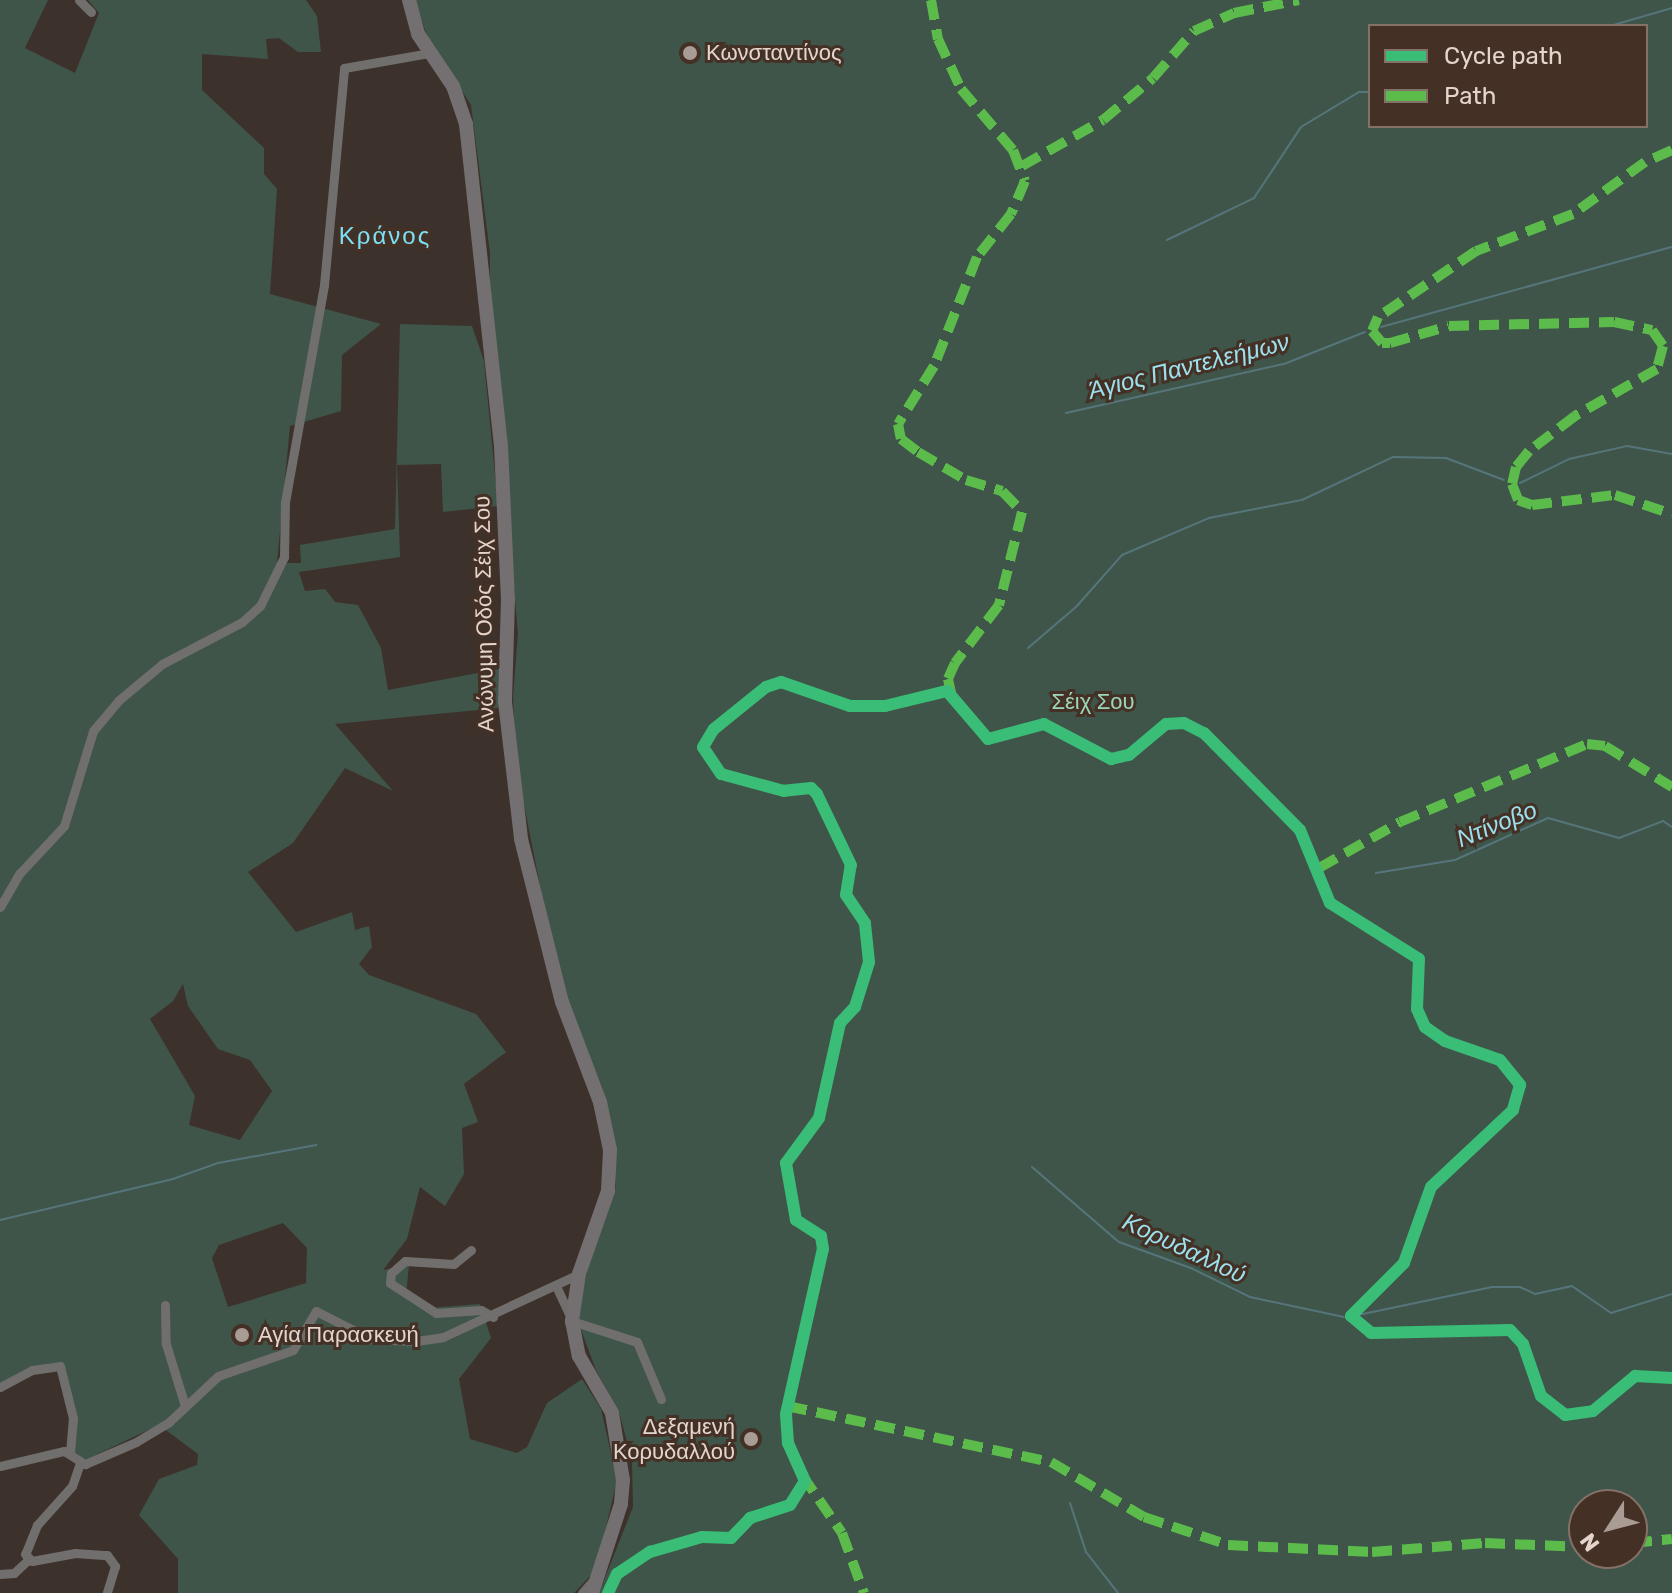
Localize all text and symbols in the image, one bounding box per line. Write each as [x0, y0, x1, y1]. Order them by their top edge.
legend [1368, 24, 1648, 128]
place label: Κωνσταντίνος [706, 40, 842, 66]
text: Cycle path [1444, 42, 1563, 70]
marker: Κωνσταντίνος [681, 44, 699, 62]
text: Path [1444, 82, 1496, 110]
district label: Κράνος [339, 223, 431, 251]
water label: Άγιος Παντελεήμων [1086, 328, 1292, 406]
street label: Ανώνυμη Οδός Σέιχ Σου [469, 496, 499, 732]
park label: Σέιχ Σου [1051, 689, 1135, 715]
water label: Ντίνοβο [1453, 796, 1541, 854]
water label: Κορυδαλλού [1118, 1208, 1250, 1290]
place label: Αγία Παρασκευή [258, 1322, 419, 1348]
marker: Αγία Παρασκευή [233, 1326, 251, 1344]
place label: Δεξαμενή Κορυδαλλού [613, 1413, 735, 1464]
marker: Δεξαμενή Κορυδαλλού [742, 1430, 760, 1448]
north arrow [1568, 1489, 1648, 1569]
text: N [1574, 1528, 1605, 1557]

